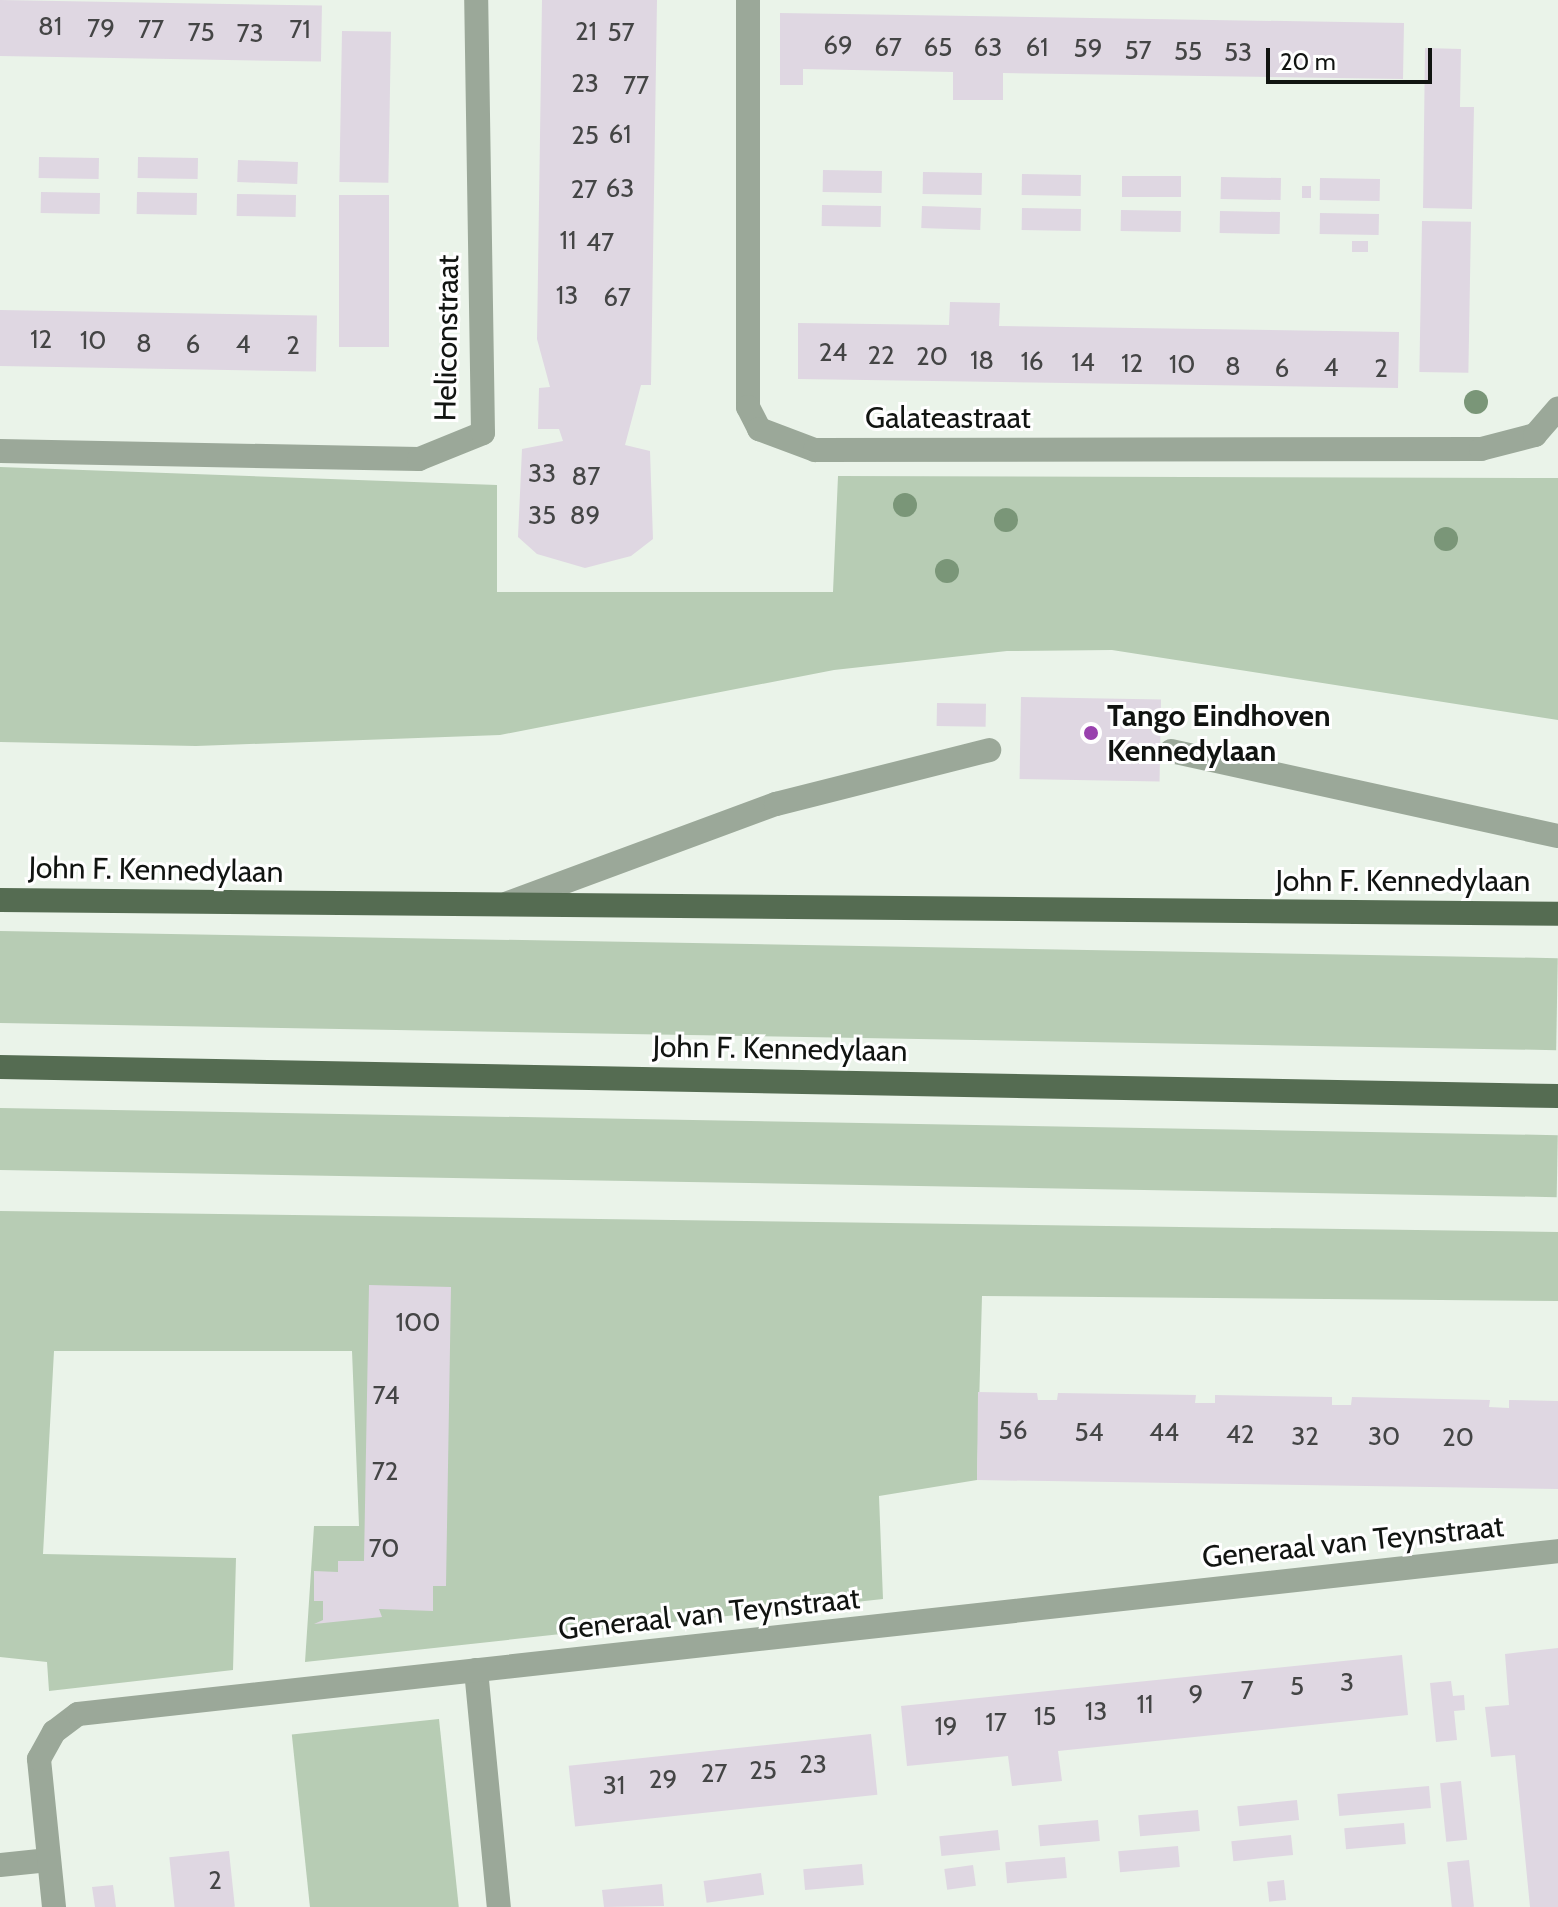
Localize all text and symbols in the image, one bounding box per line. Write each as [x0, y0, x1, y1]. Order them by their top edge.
house number: 81 [38, 11, 62, 43]
house number: 79 [87, 13, 115, 45]
house number: 77 [138, 14, 164, 46]
house number: 71 [289, 14, 311, 46]
house number: 21 [575, 16, 597, 48]
house number: 75 [187, 17, 215, 49]
house number: 57 [607, 17, 635, 49]
house number: 73 [236, 18, 264, 50]
house number: 69 [823, 30, 853, 62]
house number: 67 [874, 32, 902, 64]
house number: 65 [924, 32, 952, 64]
house number: 63 [974, 32, 1002, 64]
house number: 61 [1025, 32, 1049, 64]
scale bar [1270, 32, 1436, 82]
house number: 59 [1074, 33, 1102, 65]
house number: 57 [1124, 35, 1152, 67]
house number: 55 [1174, 36, 1202, 68]
house number: 53 [1224, 37, 1252, 69]
text: 20 m [1280, 47, 1336, 76]
house number: 23 [571, 68, 599, 100]
house number: 77 [623, 70, 649, 102]
house number: 61 [608, 119, 632, 151]
house number: 25 [571, 120, 599, 152]
house number: 63 [606, 173, 634, 205]
house number: 27 [571, 174, 597, 206]
house number: 11 [560, 225, 576, 257]
house number: 47 [586, 227, 614, 259]
street label: Heliconstraat [428, 254, 466, 422]
house number: 13 [556, 280, 578, 312]
house number: 67 [603, 282, 631, 314]
house number: 12 [30, 324, 52, 356]
house number: 10 [80, 325, 106, 357]
house number: 8 [136, 328, 152, 360]
house number: 6 [186, 329, 200, 361]
house number: 4 [235, 329, 251, 361]
house number: 2 [286, 330, 300, 362]
house number: 24 [819, 337, 847, 369]
house number: 22 [867, 340, 895, 372]
house number: 20 [916, 341, 948, 373]
house number: 18 [970, 345, 994, 377]
house number: 16 [1020, 346, 1044, 378]
house number: 14 [1071, 347, 1095, 379]
house number: 12 [1121, 348, 1143, 380]
house number: 10 [1169, 349, 1195, 381]
house number: 8 [1225, 351, 1241, 383]
house number: 4 [1323, 352, 1339, 384]
house number: 6 [1275, 353, 1289, 385]
house number: 2 [1374, 353, 1388, 385]
street label: Galateastraat [865, 400, 1031, 436]
house number: 33 [528, 458, 556, 490]
house number: 87 [572, 461, 600, 493]
house number: 35 [528, 500, 556, 532]
house number: 89 [570, 500, 600, 532]
place label: Tango Eindhoven Kennedylaan [1107, 698, 1331, 768]
marker: Tango Eindhoven Kennedylaan [1082, 724, 1100, 742]
street label: John F. Kennedylaan [28, 850, 284, 890]
street label: John F. Kennedylaan [1276, 863, 1530, 899]
street label: John F. Kennedylaan [652, 1029, 908, 1069]
house number: 100 [396, 1307, 440, 1339]
house number: 74 [372, 1380, 400, 1412]
house number: 56 [999, 1415, 1027, 1447]
house number: 54 [1074, 1417, 1104, 1449]
house number: 44 [1149, 1417, 1179, 1449]
house number: 42 [1226, 1419, 1254, 1451]
house number: 32 [1291, 1421, 1319, 1453]
house number: 30 [1368, 1421, 1400, 1453]
house number: 20 [1442, 1422, 1474, 1454]
house number: 72 [372, 1456, 398, 1488]
street label: Generaal van Teynstraat [1200, 1508, 1506, 1576]
house number: 70 [369, 1533, 399, 1565]
street label: Generaal van Teynstraat [556, 1580, 862, 1648]
house number: 3 [1340, 1667, 1354, 1699]
house number: 5 [1290, 1671, 1304, 1703]
house number: 7 [1240, 1675, 1254, 1707]
house number: 9 [1189, 1679, 1203, 1711]
house number: 11 [1137, 1689, 1153, 1721]
house number: 13 [1085, 1696, 1107, 1728]
house number: 15 [1034, 1701, 1056, 1733]
house number: 17 [985, 1707, 1007, 1739]
house number: 19 [934, 1711, 958, 1743]
house number: 23 [799, 1749, 827, 1781]
house number: 25 [749, 1755, 777, 1787]
house number: 27 [701, 1758, 727, 1790]
house number: 29 [649, 1764, 677, 1796]
house number: 31 [603, 1770, 625, 1802]
house number: 2 [208, 1865, 222, 1897]

